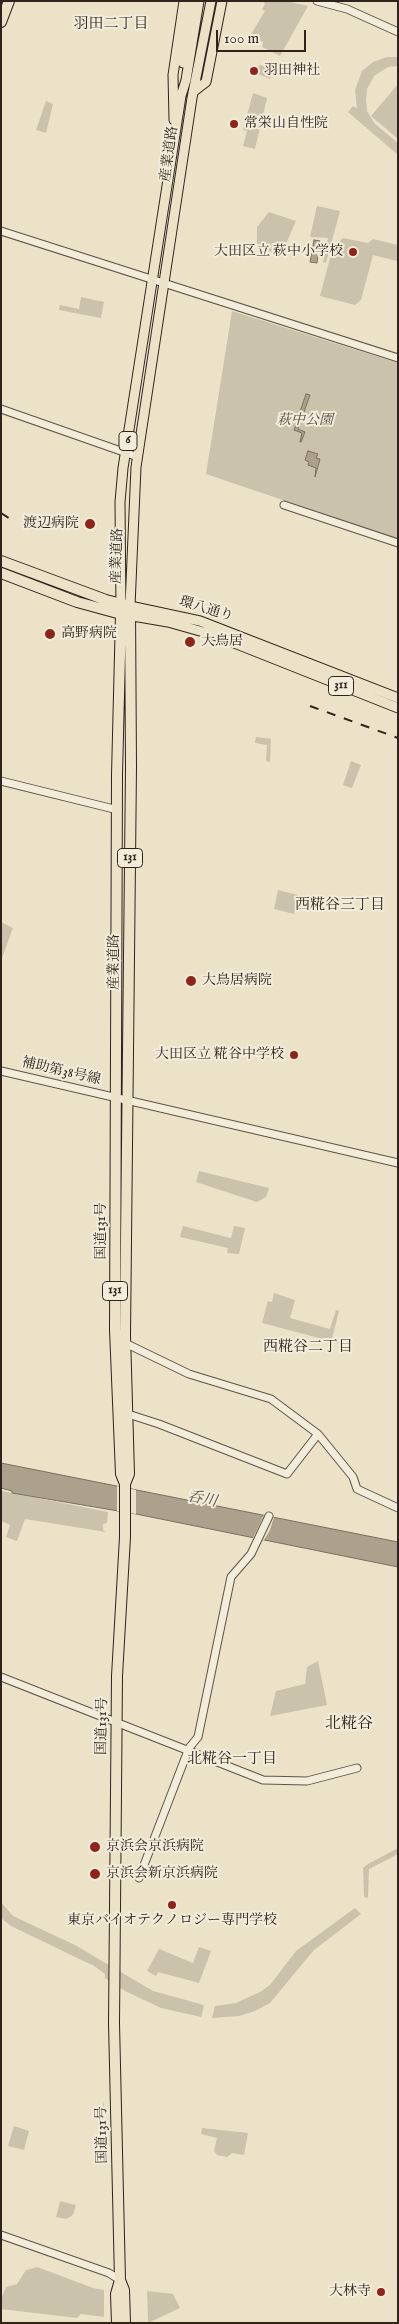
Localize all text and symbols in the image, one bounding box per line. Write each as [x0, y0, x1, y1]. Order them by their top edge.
district label: 羽田二丁目 [74, 16, 148, 34]
scale bar [219, 20, 309, 52]
text: 100 m [224, 29, 259, 48]
place label: 羽田神社 [264, 63, 320, 79]
marker: 羽田神社 [248, 65, 260, 77]
place label: 常栄山自性院 [244, 116, 328, 132]
marker: 常栄山自性院 [228, 118, 240, 130]
street label: 産業道路 [158, 125, 182, 183]
place label: 大田区立 萩中小学校 [214, 244, 343, 260]
marker: 大田区立 萩中小学校 [347, 246, 359, 258]
park label: 萩中公園 [277, 413, 333, 429]
road number: 6 [119, 432, 137, 451]
place label: 渡辺病院 [23, 516, 79, 532]
marker: 渡辺病院 [83, 517, 97, 531]
street label: 産業道路 [109, 528, 127, 584]
street label: 環八通り [177, 594, 235, 626]
place label: 高野病院 [61, 626, 117, 642]
marker: 高野病院 [43, 627, 57, 641]
place label: 大鳥居 [201, 634, 243, 650]
marker: 大鳥居 [183, 635, 197, 649]
road number: 311 [328, 676, 354, 696]
road number: 131 [118, 848, 142, 868]
district label: 西糀谷三丁目 [295, 897, 385, 915]
street label: 産業道路 [107, 934, 123, 990]
place label: 大鳥居病院 [202, 973, 272, 989]
marker: 大鳥居病院 [184, 974, 198, 988]
place label: 大田区立 糀谷中学校 [155, 1047, 284, 1063]
marker: 大田区立 糀谷中学校 [288, 1049, 300, 1061]
street label: 補助第38号線 [20, 1055, 102, 1089]
street label: 国道131号 [94, 1202, 110, 1260]
road number: 131 [102, 1282, 128, 1300]
district label: 西糀谷二丁目 [263, 1339, 353, 1357]
water label: 呑川 [186, 1488, 218, 1512]
street label: 国道131号 [94, 1697, 112, 1755]
district label: 北糀谷 [325, 1715, 373, 1735]
district label: 北糀谷一丁目 [187, 1751, 277, 1769]
place label: 京浜会京浜病院 [106, 1839, 204, 1855]
marker: 京浜会京浜病院 [88, 1840, 102, 1854]
place label: 京浜会新京浜病院 [106, 1866, 218, 1882]
marker: 京浜会新京浜病院 [88, 1867, 102, 1881]
marker: 東京バイオテクノロジー専門学校 [166, 1899, 178, 1911]
place label: 東京バイオテクノロジー専門学校 [67, 1913, 277, 1929]
street label: 国道131号 [94, 2106, 112, 2164]
place label: 大林寺 [329, 2284, 371, 2300]
marker: 大林寺 [375, 2286, 387, 2298]

